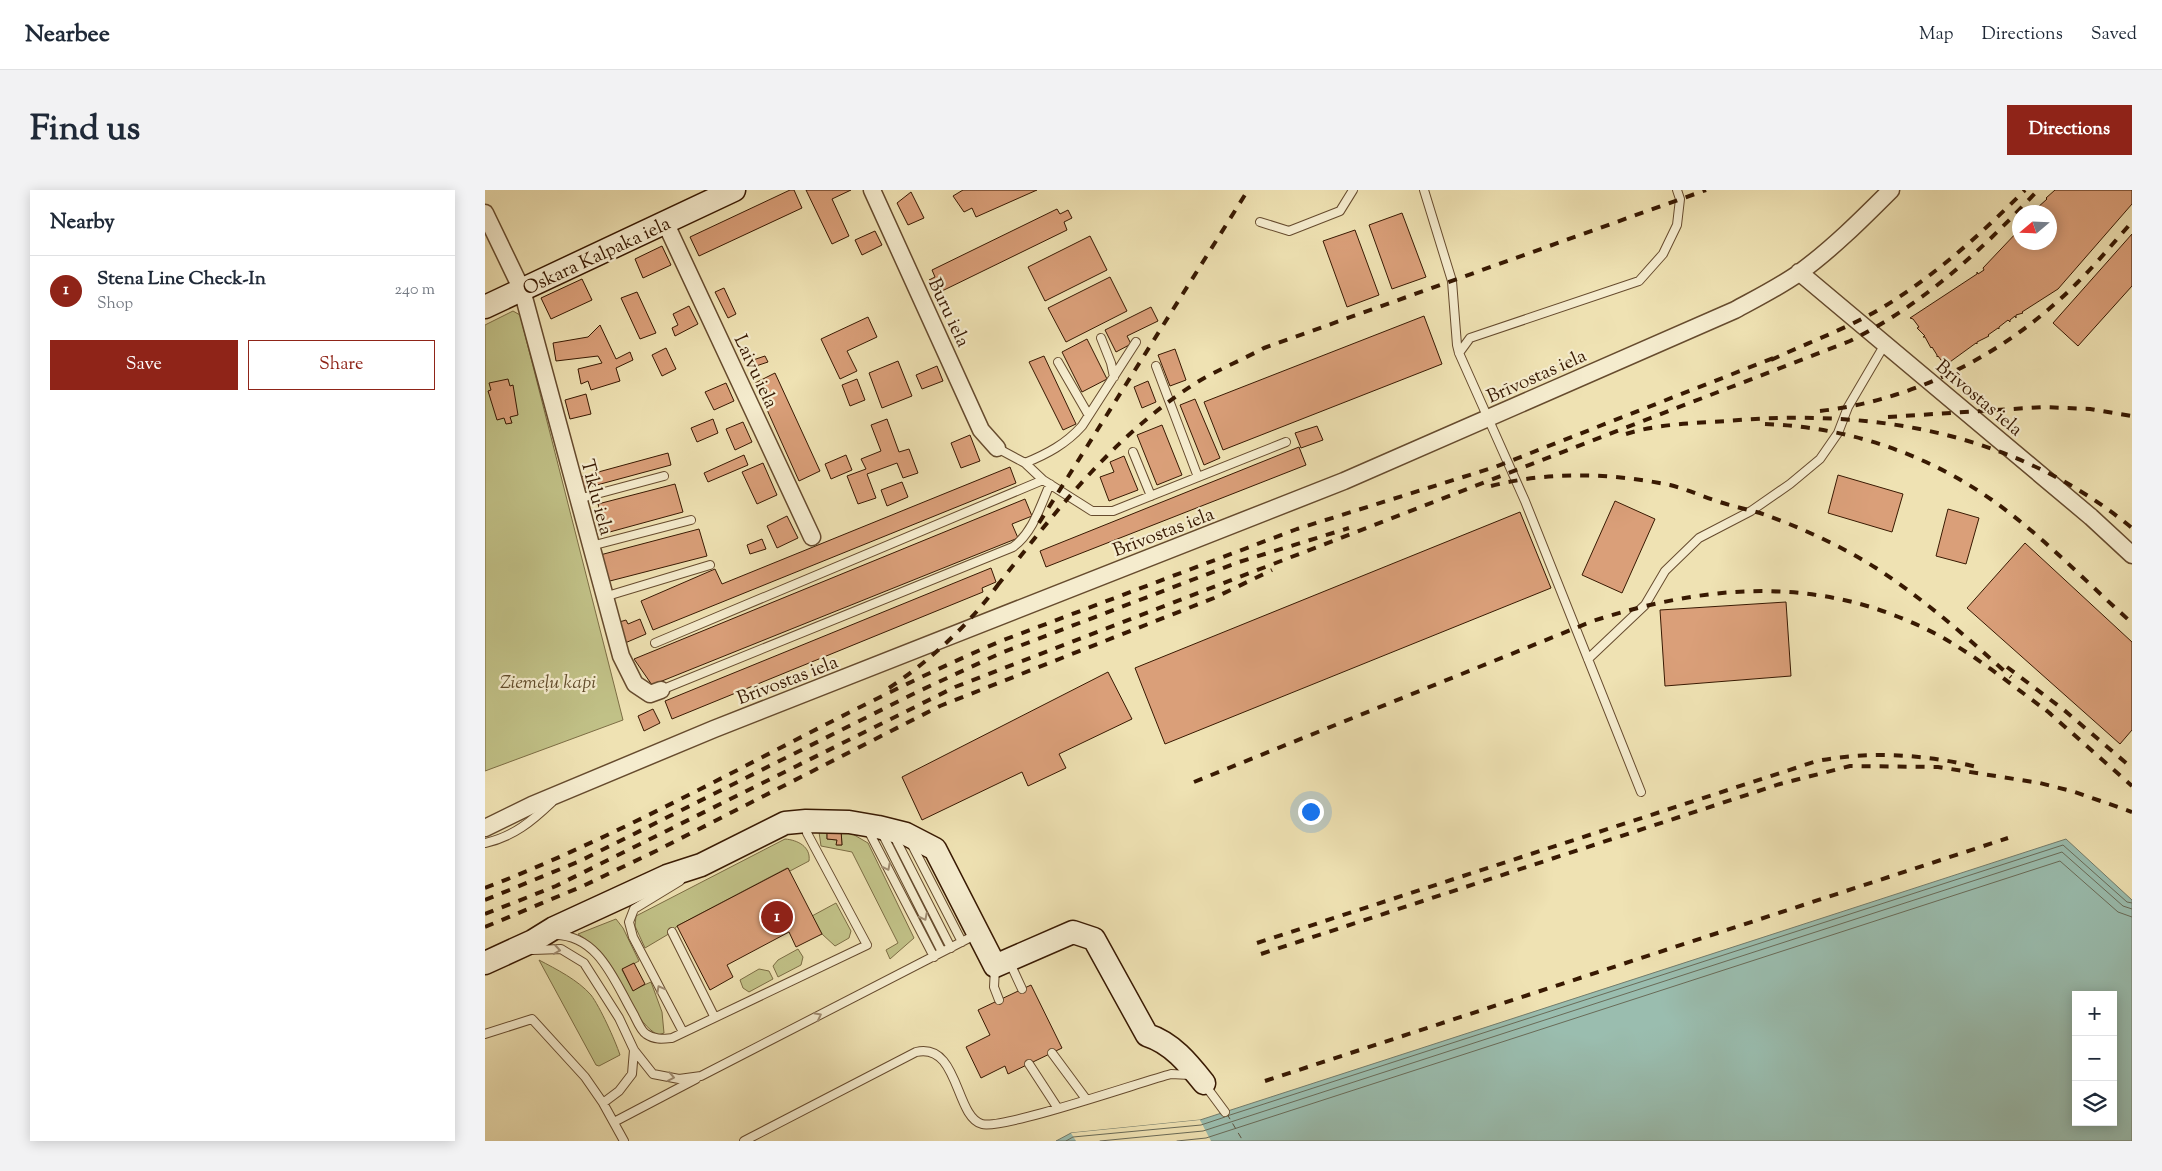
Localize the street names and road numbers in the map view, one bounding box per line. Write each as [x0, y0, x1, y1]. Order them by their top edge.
street label: Oskara Kalpaka iela [519, 211, 676, 303]
street label: Buru iela [920, 274, 976, 352]
street label: Laivu iela [726, 331, 784, 414]
street label: Brīvostas iela [1483, 343, 1591, 411]
street label: Brīvostas iela [1929, 354, 2028, 444]
street label: Tīklu iela [573, 457, 619, 539]
street label: Brīvostas iela [1109, 502, 1219, 565]
street label: Brīvostas iela [733, 650, 843, 713]

